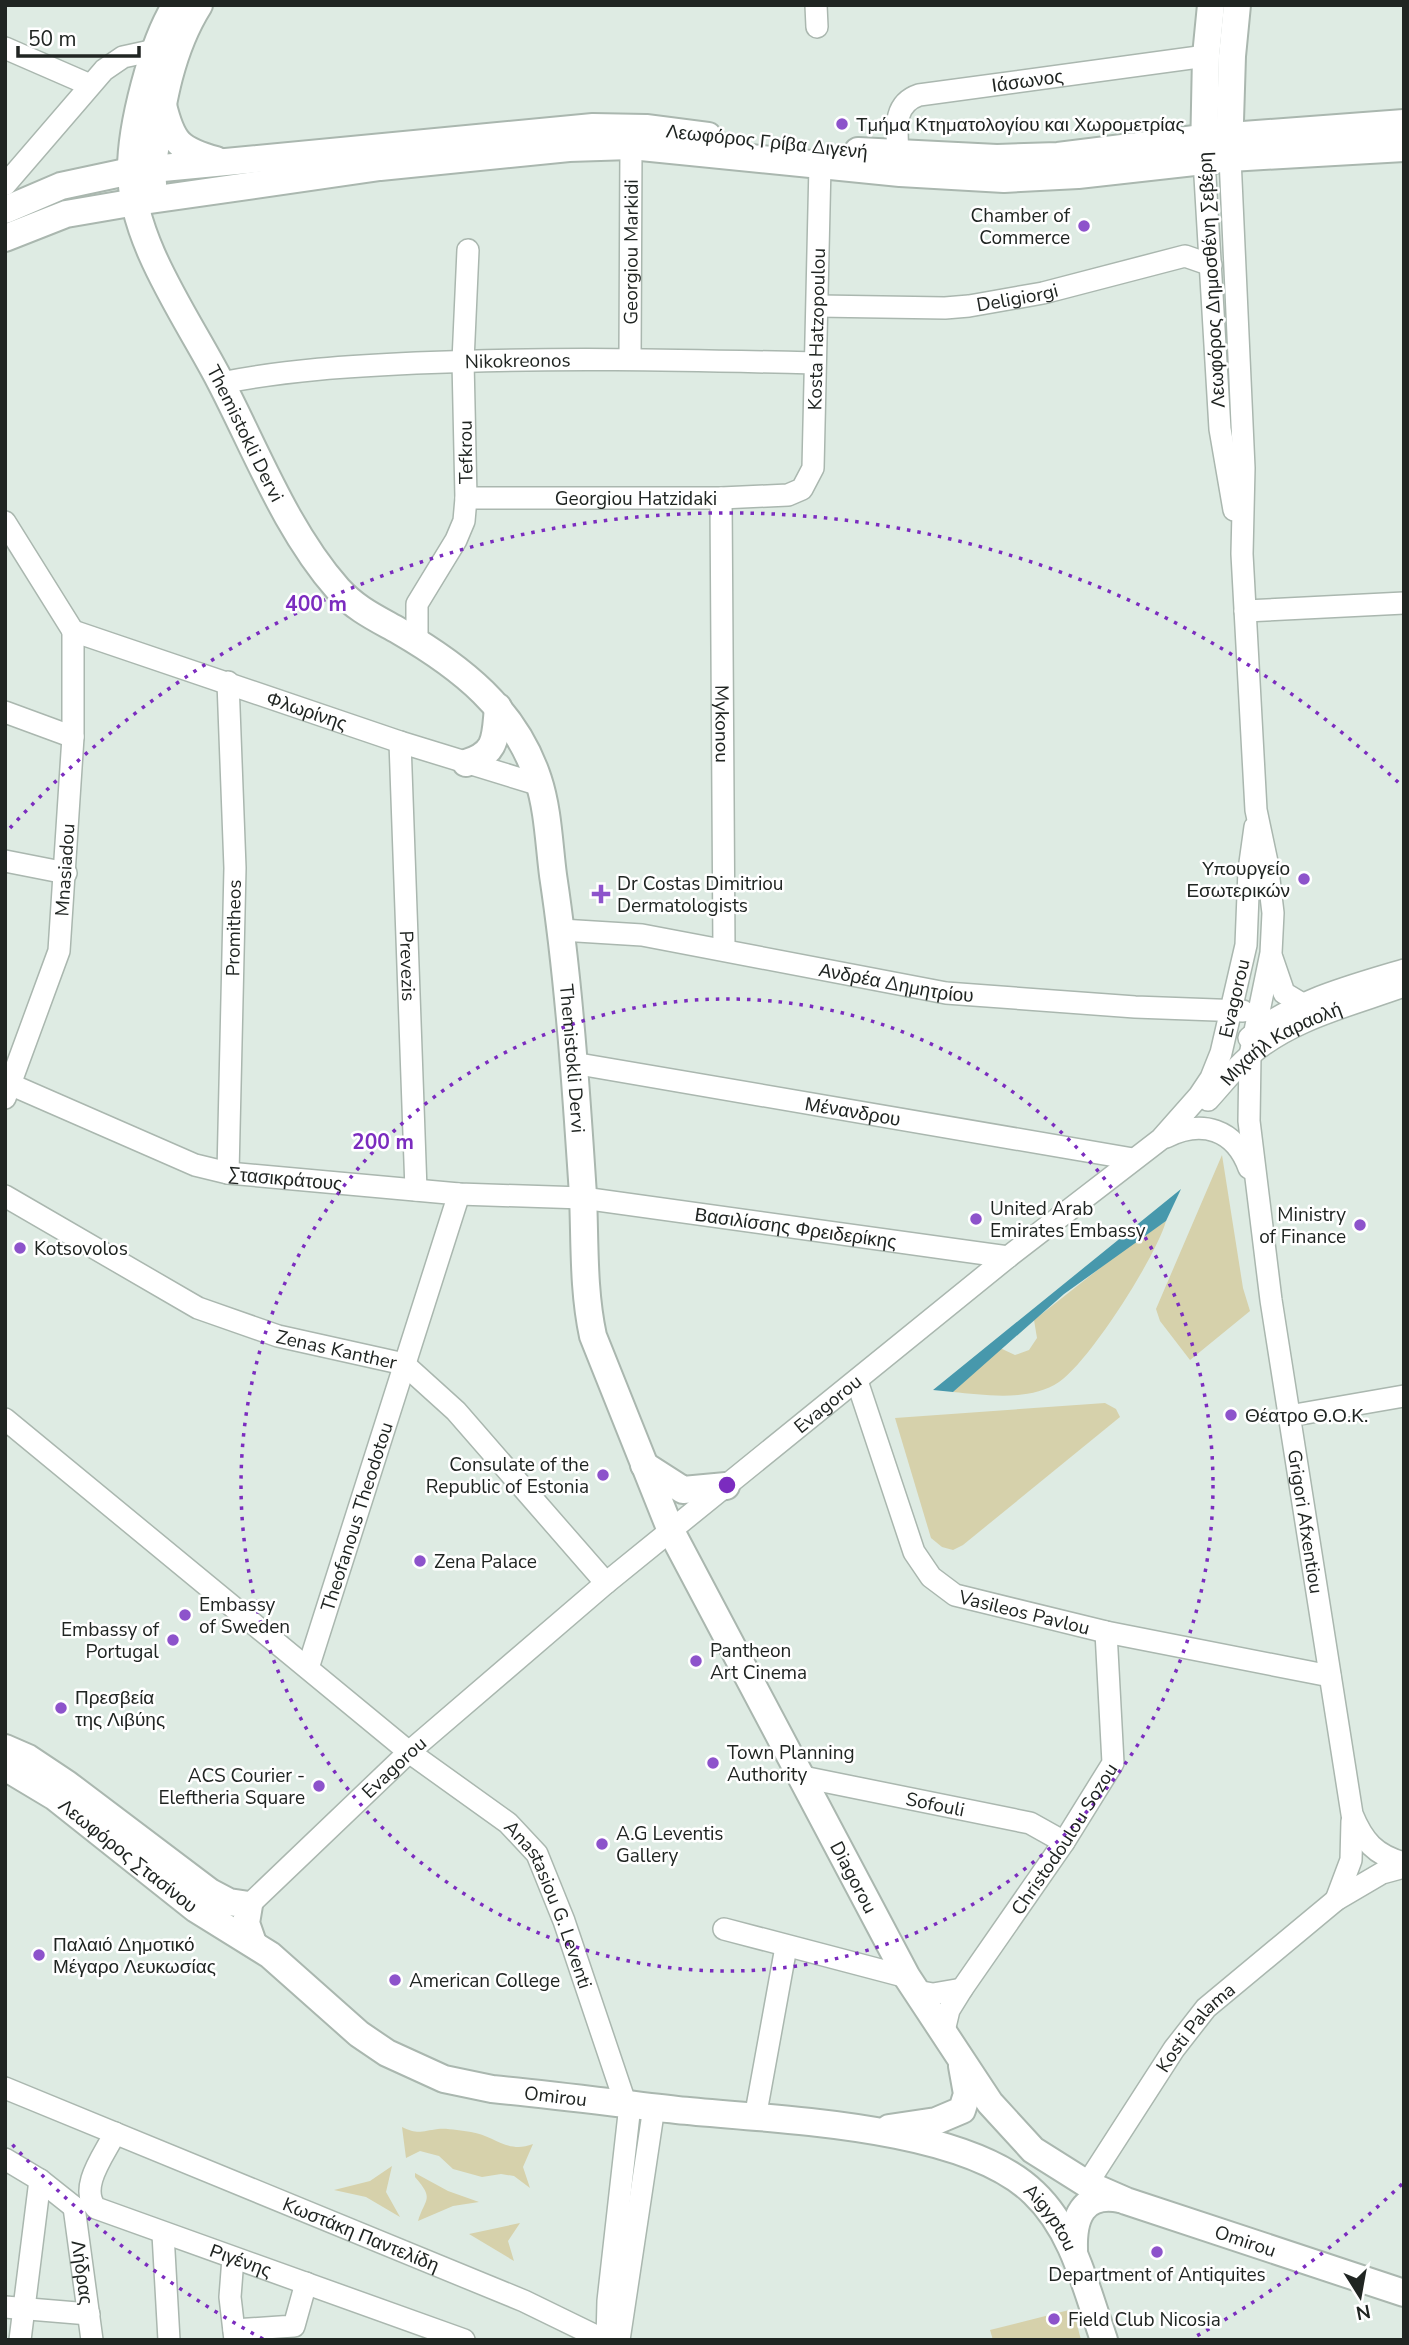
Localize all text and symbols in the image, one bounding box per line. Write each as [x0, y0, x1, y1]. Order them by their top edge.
scale bar [18, 14, 138, 58]
text: 50 m [28, 25, 77, 53]
street label: Ιάσωνος [990, 64, 1065, 99]
place label: Τμήμα Κτηματολογίου και Χωρομετρίας [856, 112, 1185, 138]
marker: Τμήμα Κτηματολογίου και Χωρομετρίας [834, 116, 850, 132]
street label: Λεωφόρος Γρίβα Διγενή [665, 118, 869, 166]
street label: Λεωφόρος Δημοσθένη Σεβέρη [1192, 151, 1232, 409]
street label: Georgiou Markidi [618, 179, 645, 325]
place label: Chamber of Commerce [970, 203, 1071, 251]
marker: Chamber of Commerce [1076, 218, 1092, 234]
street label: Kosta Hatzopoulou [802, 248, 832, 411]
street label: Deligiorgi [974, 278, 1061, 318]
street label: Nikokreonos [465, 348, 571, 375]
street label: Themistokli Dervi [200, 361, 290, 507]
street label: Tefkrou [452, 420, 480, 484]
street label: Georgiou Hatzidaki [555, 486, 717, 512]
text: 400 m [285, 590, 347, 618]
street label: Mykonou [708, 685, 735, 763]
street label: Φλωρίνης [263, 686, 350, 737]
street label: Mnasiadou [49, 823, 81, 917]
place label: Υπουργείο Εσωτερικών [1186, 856, 1290, 904]
place label: Dr Costas Dimitriou Dermatologists [617, 871, 784, 919]
marker: Υπουργείο Εσωτερικών [1296, 871, 1312, 887]
street label: Promitheos [220, 879, 248, 977]
marker: Dr Costas Dimitriou Dermatologists [591, 884, 611, 904]
street label: Prevezis [393, 930, 421, 1002]
street label: Evagorou [1213, 956, 1256, 1040]
street label: Ανδρέα Δημητρίου [817, 957, 975, 1009]
street label: Themistokli Dervi [553, 983, 591, 1134]
street label: Μιχαήλ Καραολή [1215, 996, 1345, 1092]
street label: Μένανδρου [803, 1091, 903, 1133]
text: 200 m [352, 1128, 414, 1156]
street label: Στασικράτους [227, 1161, 343, 1197]
place label: United Arab Emirates Embassy [990, 1196, 1146, 1244]
street label: Βασιλίσσης Φρειδερίκης [693, 1202, 898, 1255]
place label: Ministry of Finance [1259, 1202, 1346, 1250]
marker: United Arab Emirates Embassy [968, 1211, 984, 1227]
marker: Ministry of Finance [1352, 1217, 1368, 1233]
place label: Kotsovolos [34, 1236, 128, 1262]
marker: Kotsovolos [12, 1240, 28, 1256]
street label: Zenas Kanther [274, 1324, 400, 1376]
street label: Evagorou [789, 1369, 867, 1440]
place label: Θέατρο Θ.Ο.Κ. [1245, 1403, 1368, 1429]
marker: Θέατρο Θ.Ο.Κ. [1223, 1407, 1239, 1423]
street label: Theofanous Theodotou [315, 1419, 400, 1615]
street label: Grigori Afxentiou [1281, 1448, 1329, 1596]
place label: Consulate of the Republic of Estonia [426, 1452, 589, 1500]
marker: Consulate of the Republic of Estonia [595, 1467, 611, 1483]
centre of rings [715, 1473, 739, 1497]
place label: Zena Palace [434, 1549, 537, 1575]
marker: Zena Palace [412, 1553, 428, 1569]
street label: Vasileos Pavlou [955, 1584, 1092, 1642]
place label: Embassy of Sweden [199, 1592, 290, 1640]
marker: Embassy of Sweden [177, 1607, 193, 1623]
place label: Embassy of Portugal [61, 1617, 160, 1665]
marker: Embassy of Portugal [165, 1632, 181, 1648]
place label: Pantheon Art Cinema [710, 1638, 807, 1686]
marker: Pantheon Art Cinema [688, 1653, 704, 1669]
place label: Πρεσβεία της Λιβύης [75, 1685, 165, 1733]
marker: Πρεσβεία της Λιβύης [53, 1700, 69, 1716]
street label: Evagorou [356, 1731, 432, 1805]
place label: Town Planning Authority [727, 1740, 855, 1788]
marker: Town Planning Authority [705, 1755, 721, 1771]
street label: Christodoulou Sozou [1005, 1758, 1124, 1920]
place label: ACS Courier - Eleftheria Square [158, 1763, 305, 1811]
marker: ACS Courier - Eleftheria Square [311, 1778, 327, 1794]
street label: Sofouli [903, 1786, 967, 1823]
street label: Λεωφόρος Στασίνου [53, 1793, 203, 1919]
street label: Anastasiou G. Leventi [498, 1815, 598, 1992]
place label: A.G Leventis Gallery [616, 1821, 724, 1869]
marker: A.G Leventis Gallery [594, 1836, 610, 1852]
street label: Diagorou [823, 1837, 883, 1918]
place label: Παλαιό Δημοτικό Μέγαρο Λευκωσίας [53, 1932, 216, 1980]
marker: Παλαιό Δημοτικό Μέγαρο Λευκωσίας [31, 1947, 47, 1963]
place label: American College [409, 1968, 560, 1994]
marker: American College [387, 1972, 403, 1988]
street label: Kosti Palama [1150, 1977, 1241, 2078]
street label: Omirou [523, 2080, 588, 2113]
street label: Aigyptou [1018, 2178, 1083, 2255]
street label: Kωστάκη Παντελίδη [279, 2191, 443, 2279]
street label: Omirou [1211, 2219, 1279, 2264]
street label: Ριγένης [206, 2238, 275, 2284]
street label: Λήδρας [65, 2239, 99, 2306]
marker: Department of Antiquites [1149, 2244, 1165, 2260]
north arrow [1325, 2261, 1395, 2331]
place label: Department of Antiquites [1048, 2262, 1266, 2288]
text: N [1354, 2298, 1373, 2326]
place label: Field Club Nicosia [1068, 2307, 1221, 2333]
marker: Field Club Nicosia [1046, 2311, 1062, 2327]

